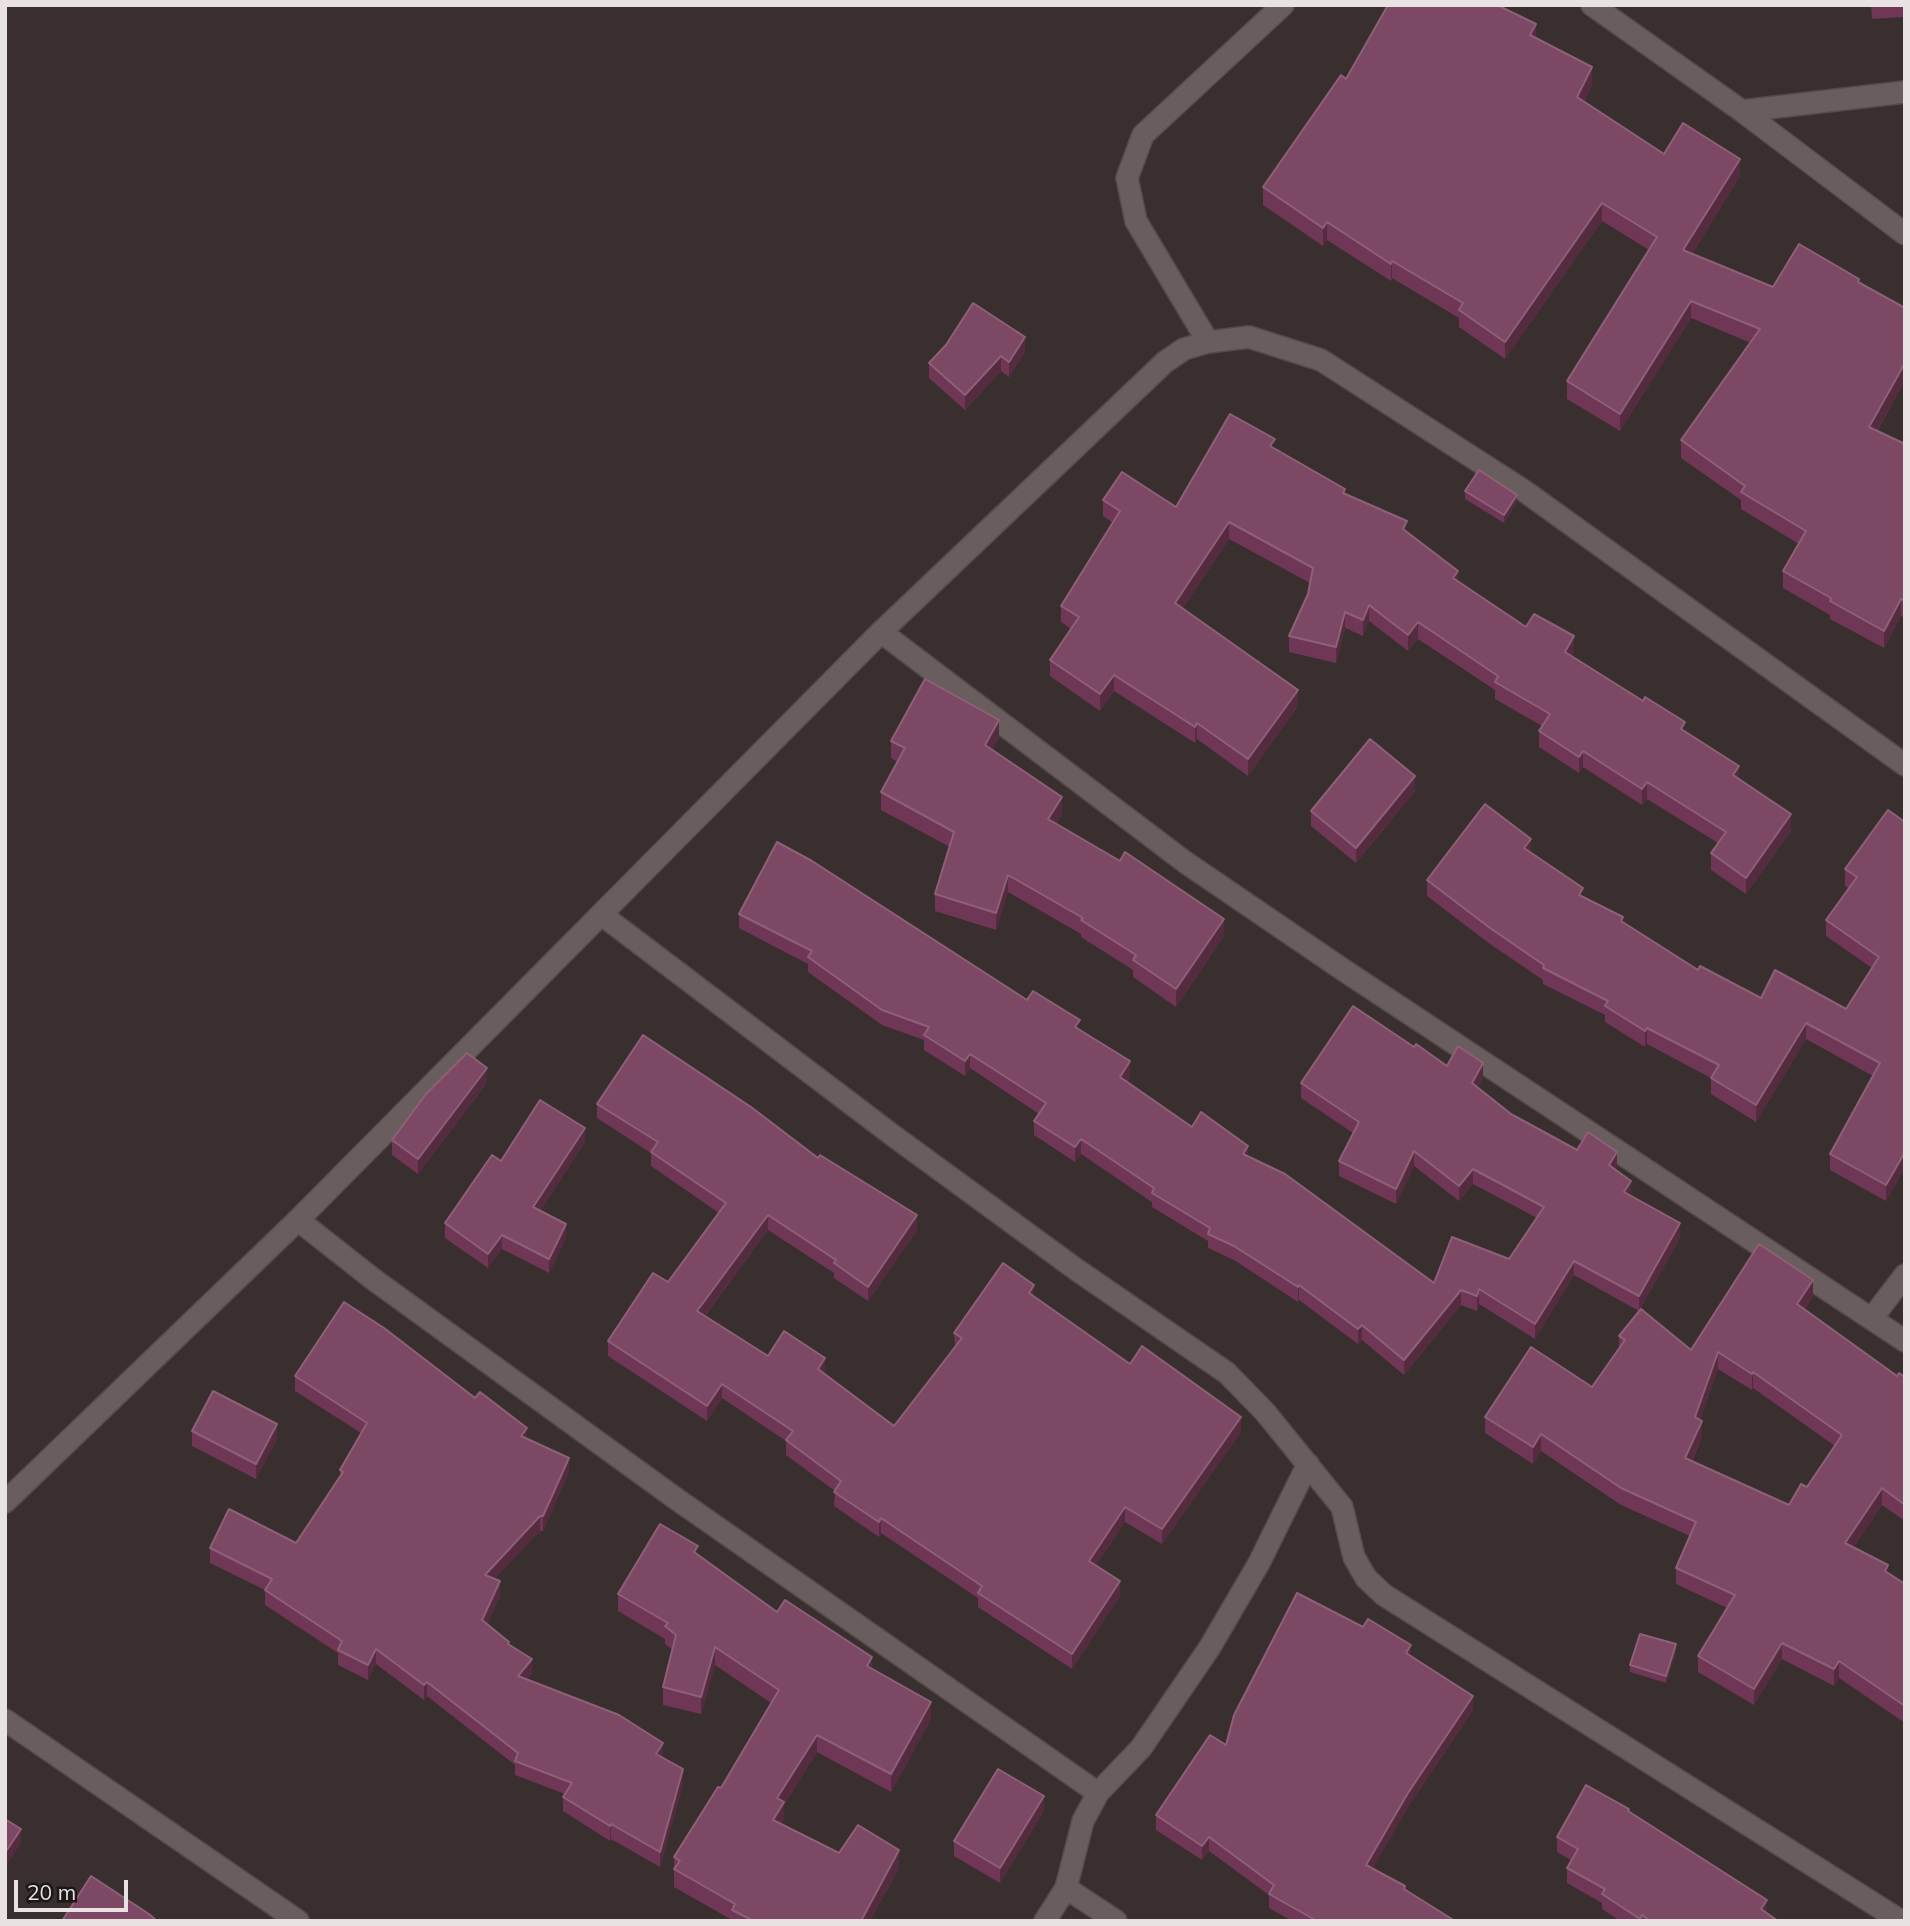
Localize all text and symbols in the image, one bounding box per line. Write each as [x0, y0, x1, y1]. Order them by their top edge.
scale bar [18, 1867, 131, 1911]
text: 20 m [27, 1879, 76, 1905]

